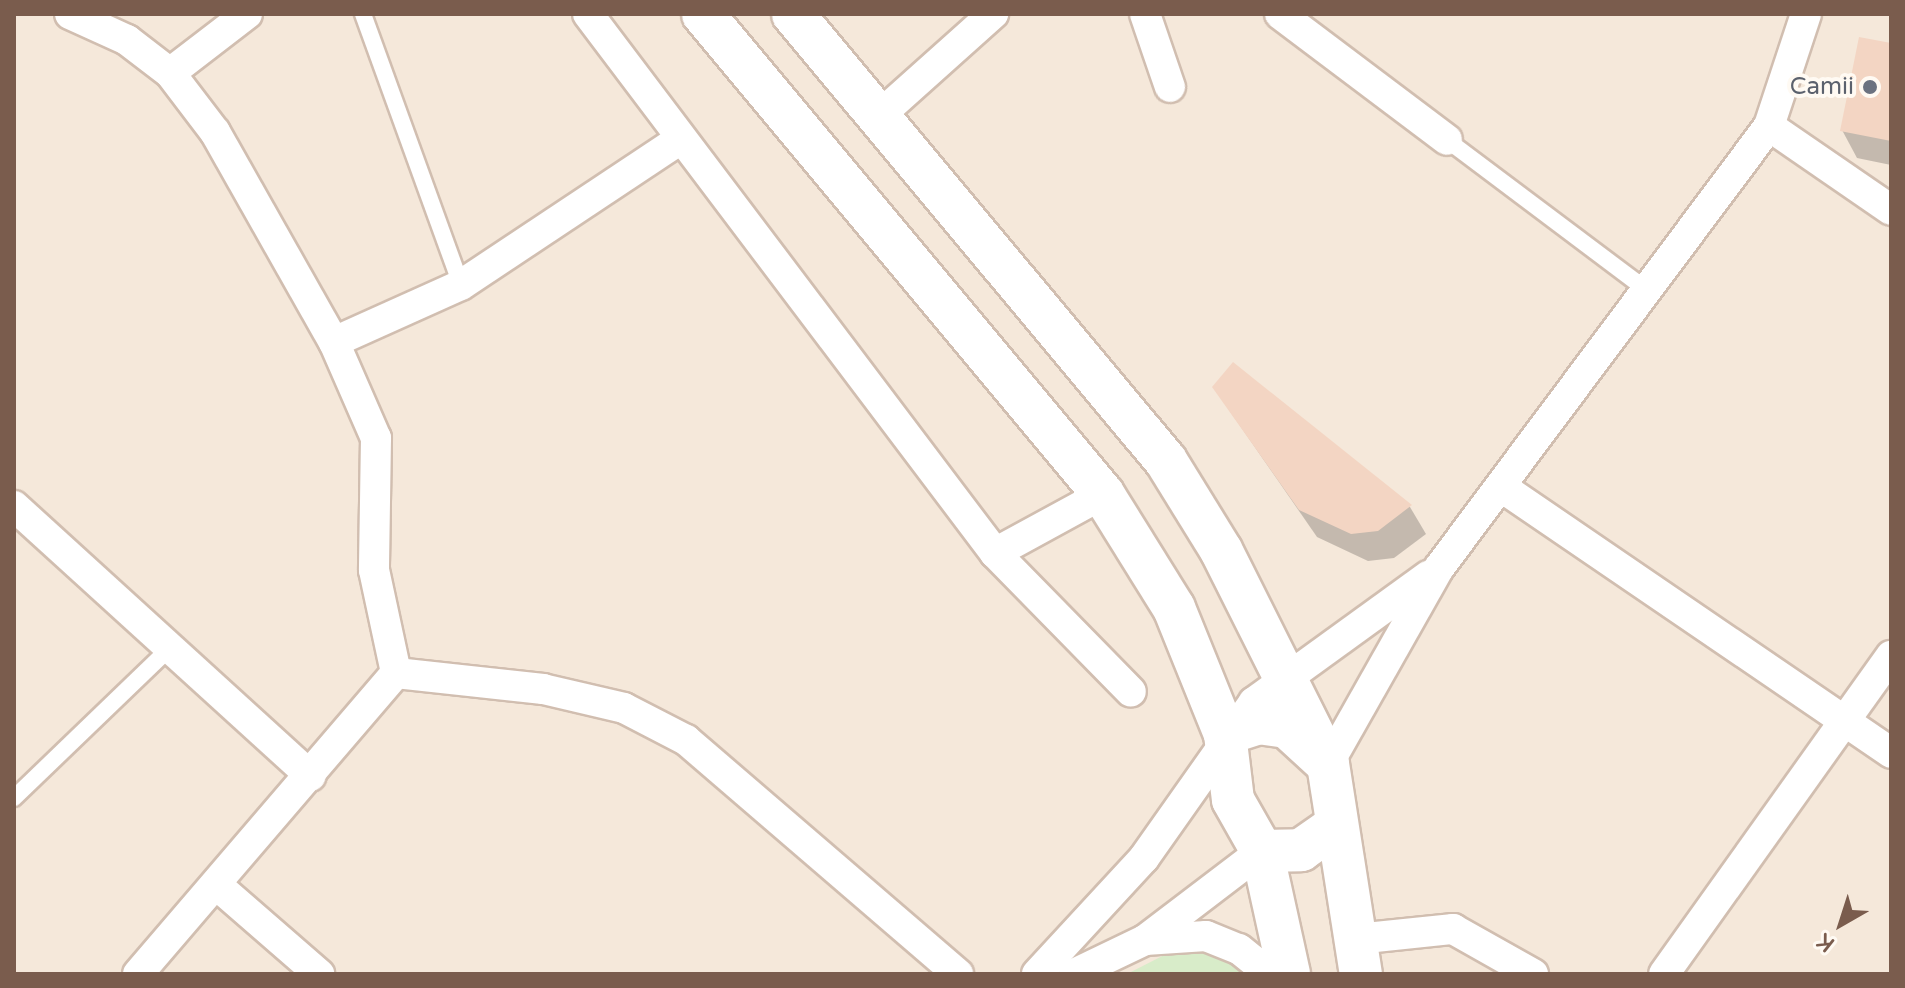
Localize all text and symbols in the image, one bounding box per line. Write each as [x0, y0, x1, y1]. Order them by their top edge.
place label: Camii [1790, 73, 1854, 101]
marker: Camii [1861, 78, 1879, 96]
north arrow [1801, 884, 1881, 964]
text: K [1812, 928, 1840, 957]

